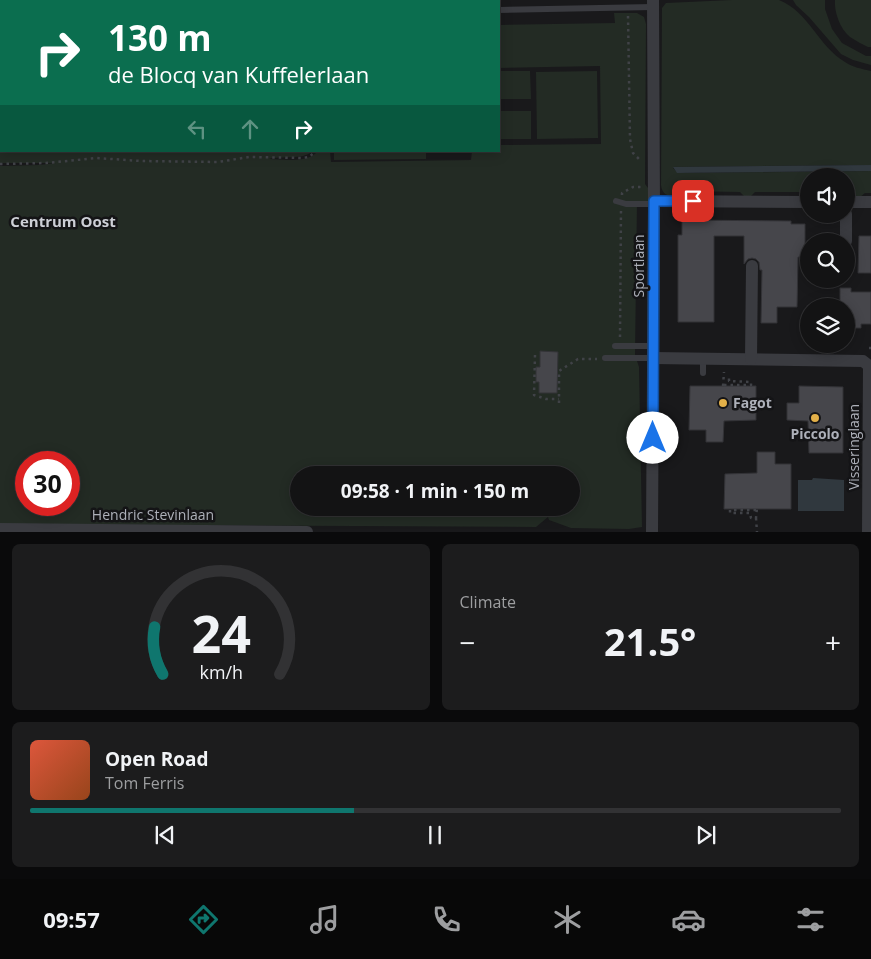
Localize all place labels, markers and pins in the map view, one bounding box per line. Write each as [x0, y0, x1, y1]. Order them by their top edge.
pin [672, 180, 714, 222]
place label: Fagot [733, 393, 772, 412]
marker: Fagot [717, 397, 729, 409]
marker: Piccolo [809, 412, 821, 424]
place label: Piccolo [790, 424, 840, 443]

